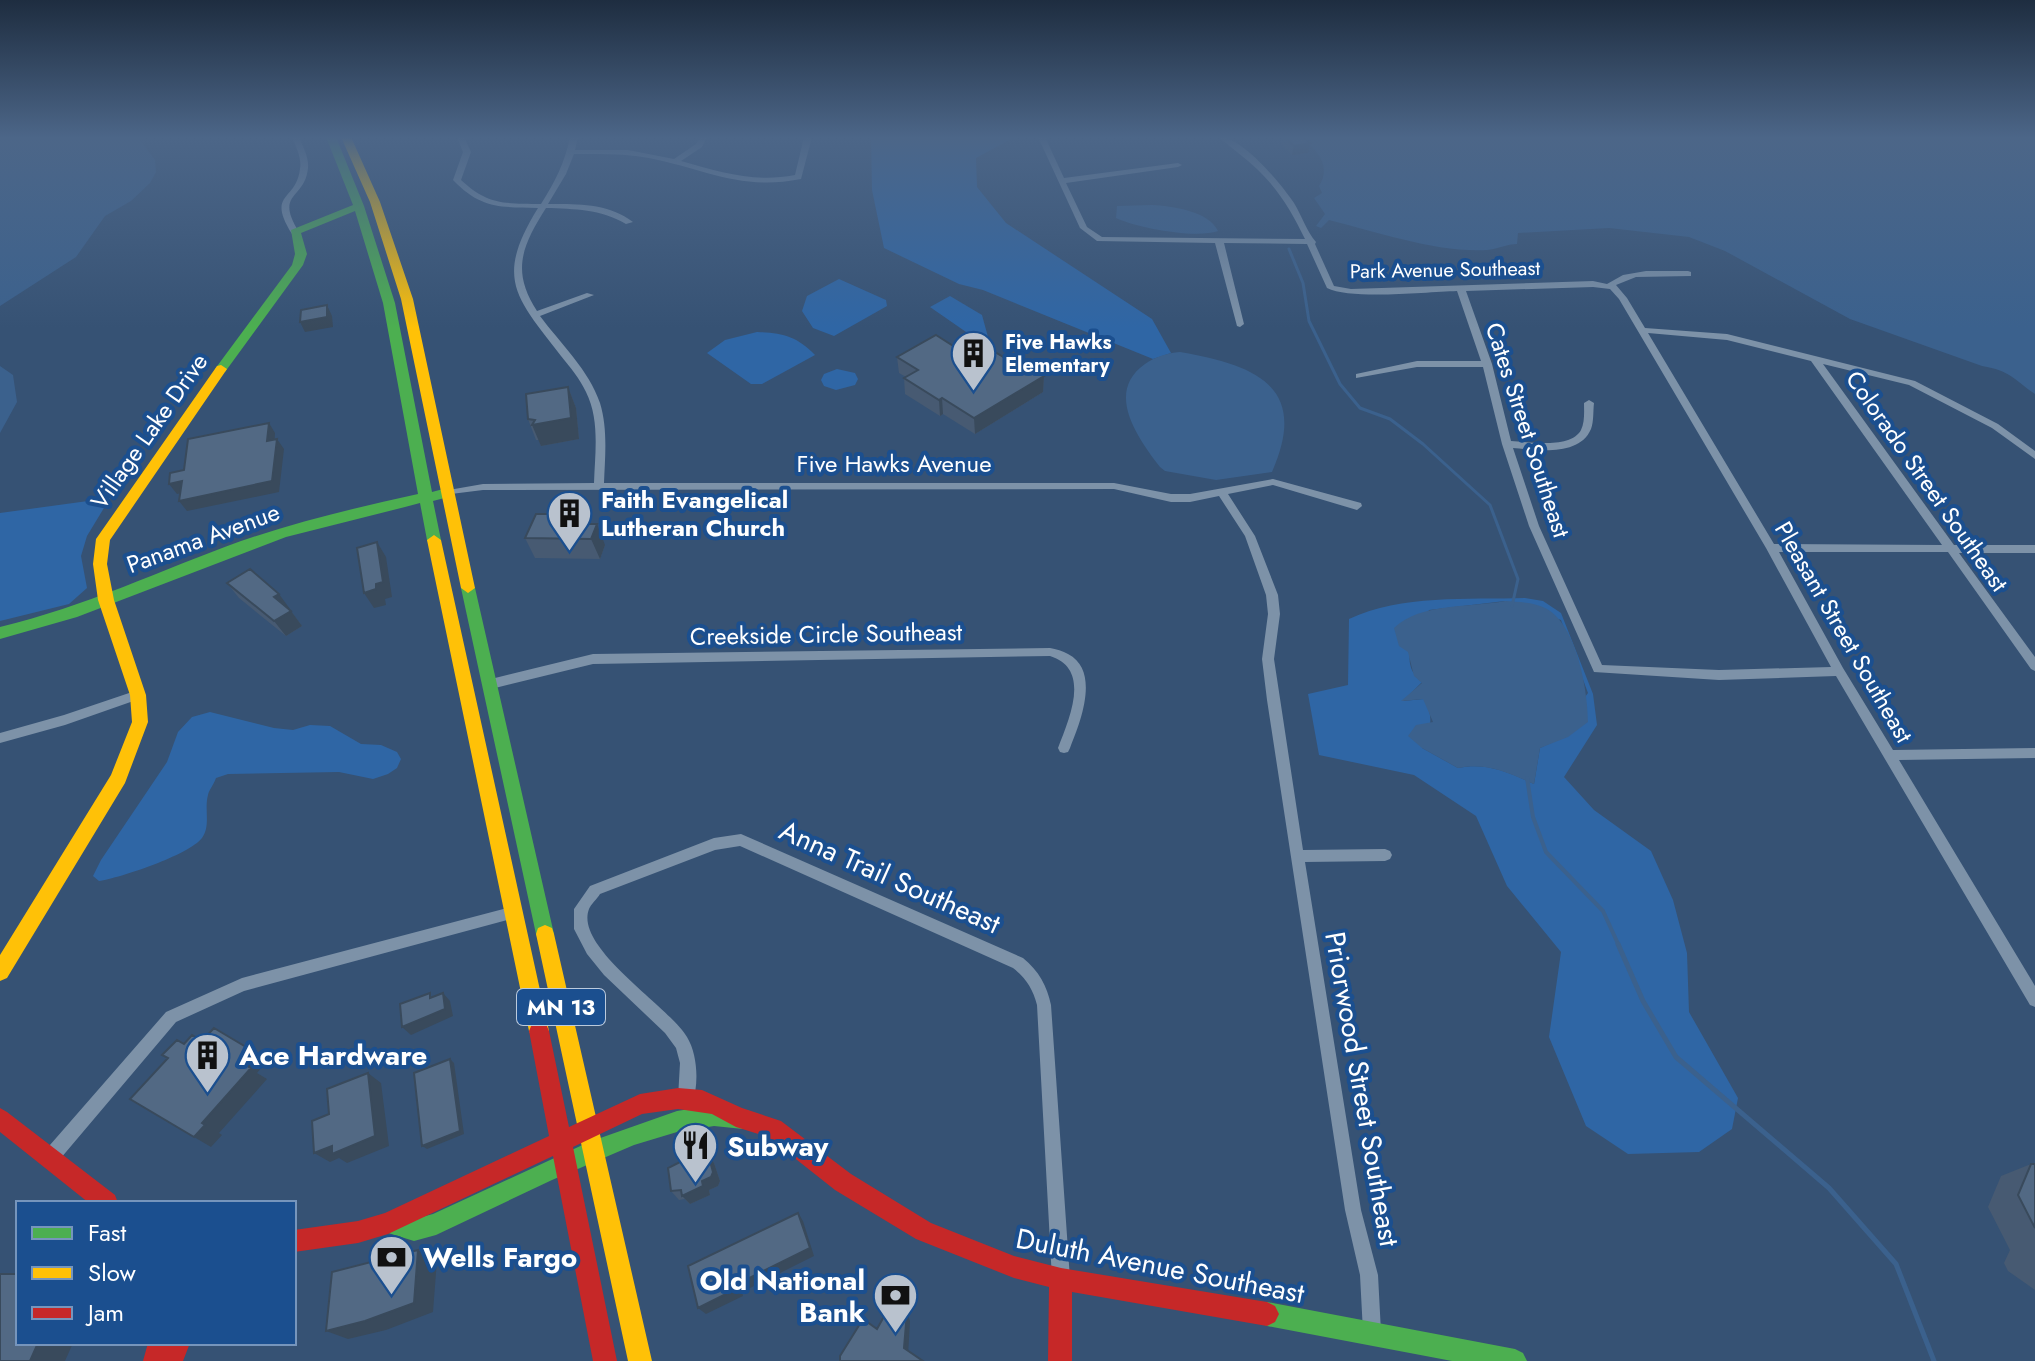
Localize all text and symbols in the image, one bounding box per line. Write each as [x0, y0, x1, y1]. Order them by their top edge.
street label: Park Avenue Southeast [1350, 254, 1541, 286]
street label: Cates Street Southeast [1477, 318, 1579, 542]
place label: Five Hawks Elementary [1005, 328, 1112, 380]
building icon: Five Hawks Elementary [950, 330, 998, 393]
street label: Village Lake Drive [82, 346, 216, 516]
street label: Colorado Street Southeast [1837, 363, 2017, 599]
street label: Five Hawks Avenue [796, 446, 992, 481]
place label: Faith Evangelical Lutheran Church [601, 482, 788, 545]
building icon: Faith Evangelical Lutheran Church [546, 489, 594, 552]
street label: Panama Avenue [122, 494, 284, 582]
street label: Pleasant Street Southeast [1766, 515, 1922, 749]
street label: Creekside Circle Southeast [690, 614, 963, 654]
street label: Anna Trail Southeast [773, 810, 1007, 944]
street label: Priorwood Street Southeast [1314, 928, 1410, 1250]
road number: MN 13 [517, 989, 605, 1025]
building icon: Ace Hardware [184, 1031, 232, 1094]
place label: Ace Hardware [238, 1035, 427, 1076]
restaurant icon: Subway [672, 1122, 720, 1185]
place label: Subway [727, 1126, 829, 1167]
legend [16, 1201, 296, 1345]
text: Fast [88, 1215, 126, 1250]
street label: Duluth Avenue Southeast [1012, 1218, 1308, 1314]
bank icon: Wells Fargo [368, 1233, 416, 1296]
place label: Wells Fargo [423, 1237, 577, 1278]
text: Slow [88, 1255, 136, 1290]
place label: Old National Bank [700, 1260, 865, 1333]
bank icon: Old National Bank [872, 1272, 920, 1335]
text: Jam [85, 1295, 124, 1330]

